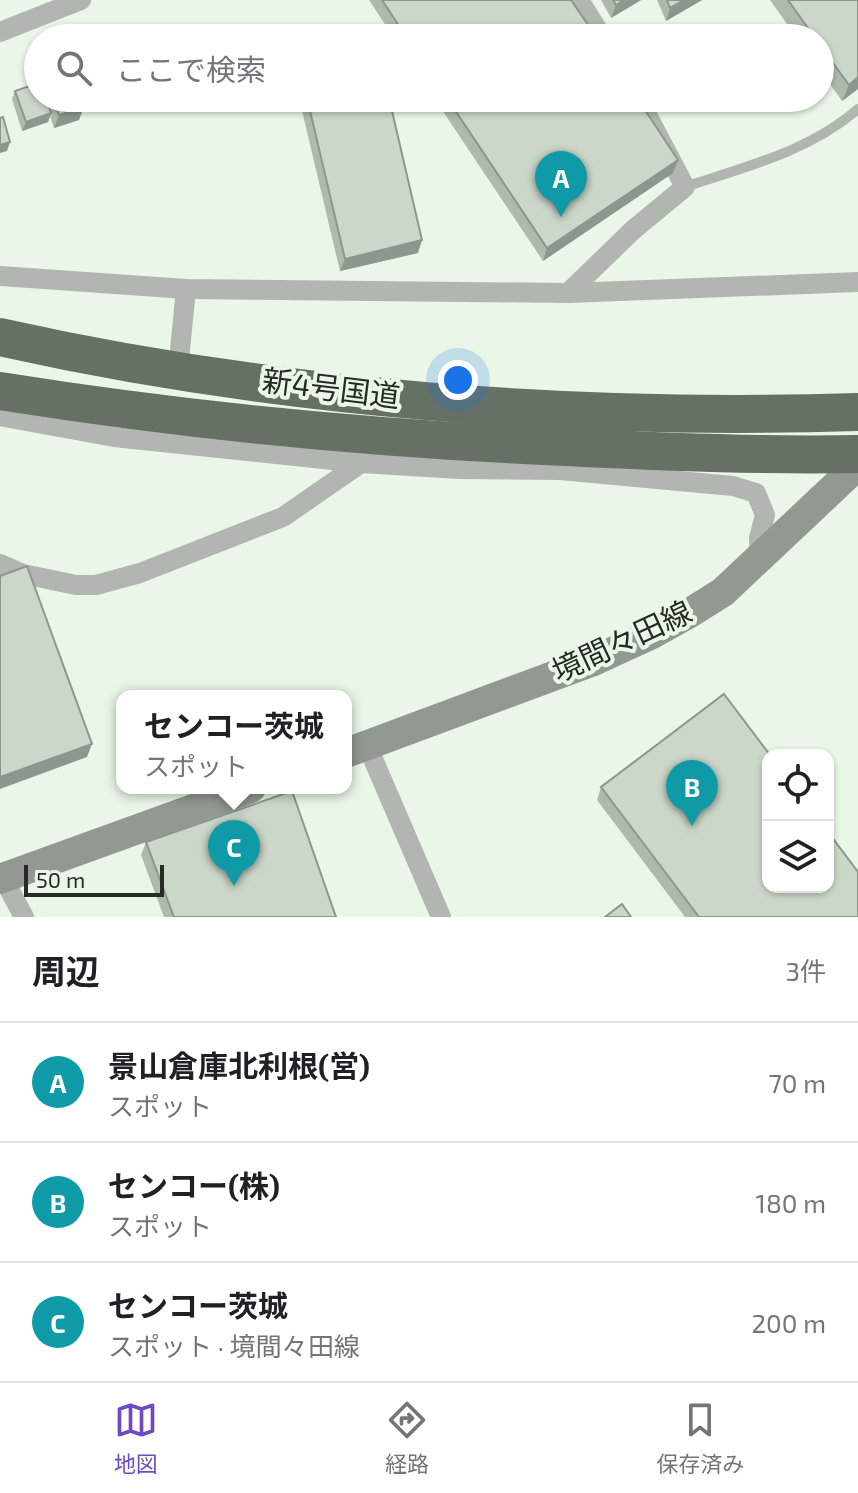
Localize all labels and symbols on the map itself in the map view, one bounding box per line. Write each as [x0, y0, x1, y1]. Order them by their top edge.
pin: A [535, 151, 587, 217]
your location [438, 360, 478, 400]
street label: 新4号国道 [260, 361, 402, 413]
street label: 境間々田線 [546, 592, 697, 688]
pin: B [666, 760, 718, 826]
pin: C [208, 820, 260, 886]
scale bar [24, 861, 164, 897]

